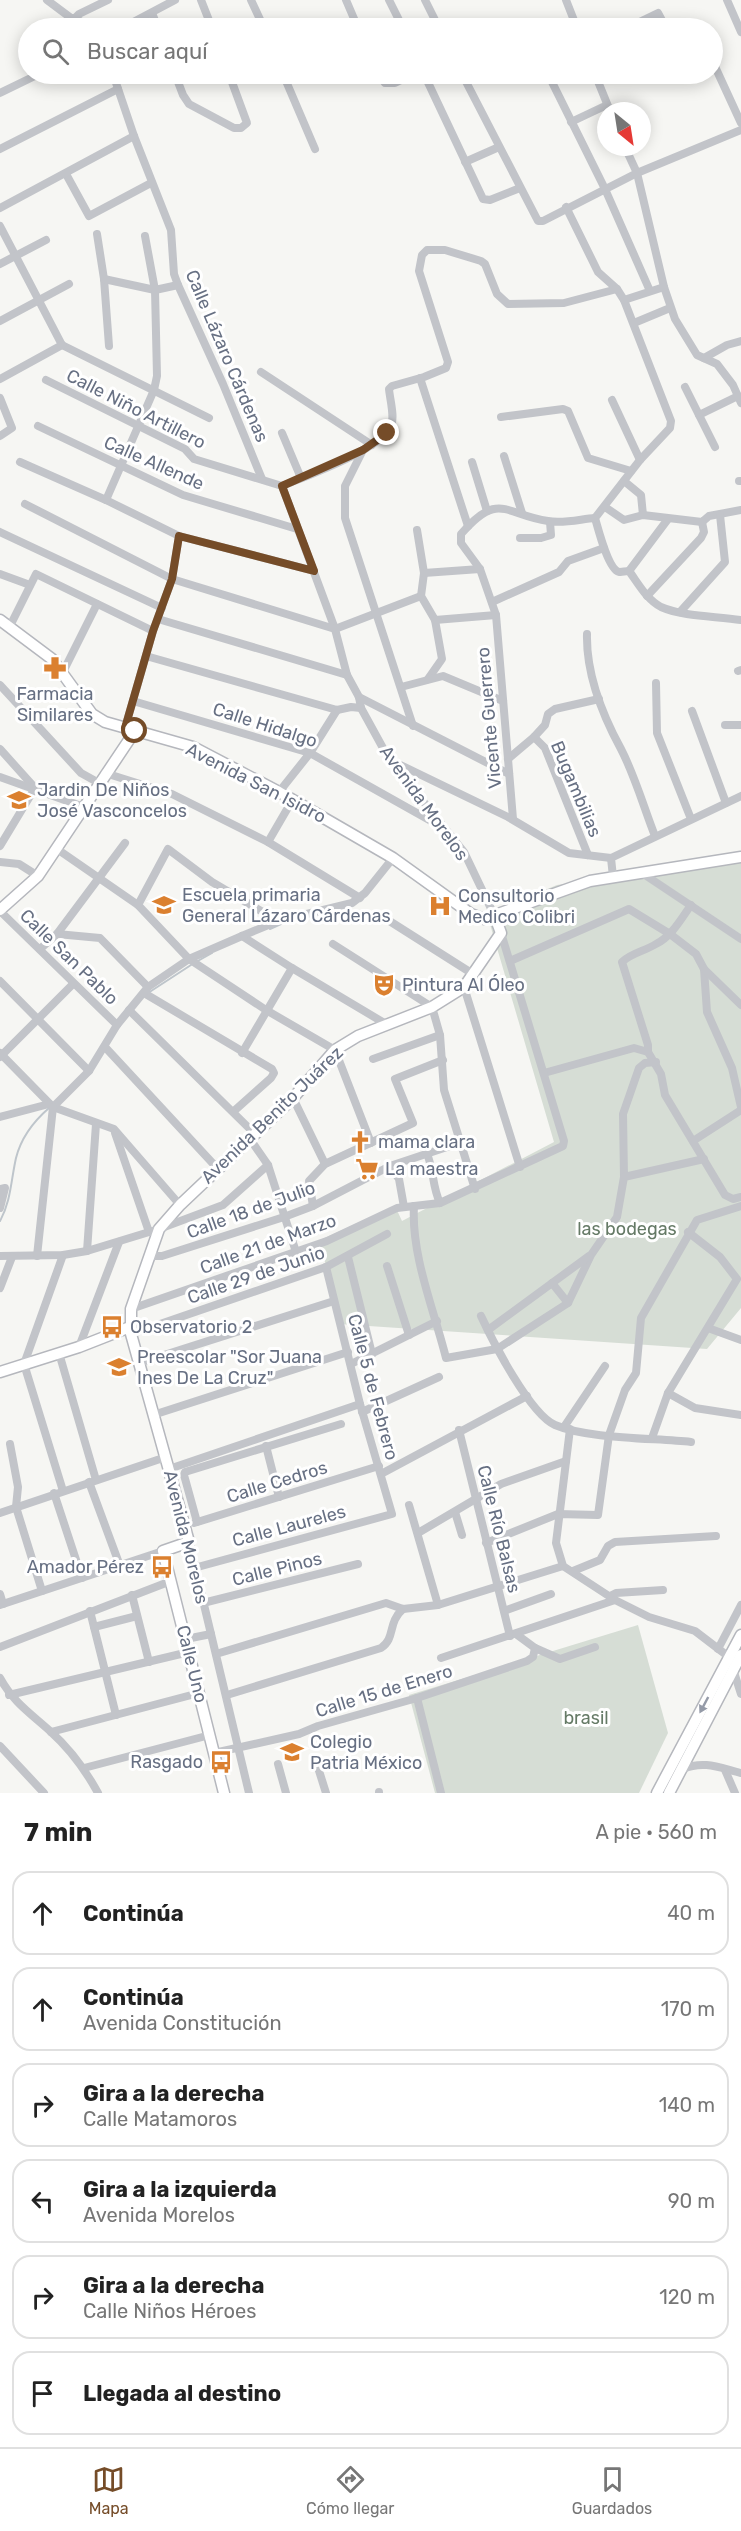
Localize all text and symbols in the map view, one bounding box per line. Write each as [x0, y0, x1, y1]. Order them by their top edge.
search box [18, 18, 723, 84]
icon: search [39, 35, 72, 68]
text: Buscar aquí [87, 38, 208, 65]
north arrow [597, 102, 651, 156]
street label: Calle Lázaro Cárdenas [181, 266, 273, 446]
street label: Calle Niño Artillero [63, 364, 209, 454]
route end [373, 419, 399, 445]
street label: Calle Allende [101, 431, 207, 495]
street label: Vicente Guerrero [472, 646, 506, 790]
pharmacy icon: Farmacia Similares [42, 655, 68, 681]
place label: Farmacia Similares [17, 683, 93, 726]
street label: Calle Hidalgo [210, 698, 320, 752]
route start [121, 717, 147, 743]
street label: Avenida San Isidro [182, 738, 330, 828]
street label: Bugambilias [546, 738, 606, 840]
street label: Avenida Morelos [375, 741, 473, 865]
place label: Jardin De Niños José Vasconcelos [37, 779, 187, 822]
school or university icon: Jardin De Niños José Vasconcelos [6, 787, 32, 813]
place label: Escuela primaria General Lázaro Cárdenas [182, 884, 391, 927]
place label: Consultorio Medico Colibri [458, 885, 575, 928]
school or university icon: Escuela primaria General Lázaro Cárdenas [151, 892, 177, 918]
hospital icon: Consultorio Medico Colibri [427, 893, 453, 919]
street label: Calle San Pablo [15, 905, 123, 1009]
theatre icon: Pintura Al Óleo [371, 972, 397, 998]
place label: Pintura Al Óleo [402, 974, 525, 996]
street label: Avenida Benito Juárez [196, 1042, 348, 1188]
church icon: mama clara [347, 1129, 373, 1155]
place label: mama clara [378, 1131, 475, 1153]
supermarket icon: La maestra [354, 1156, 380, 1182]
place label: La maestra [385, 1158, 478, 1180]
street label: Calle 18 de Julio [184, 1177, 318, 1243]
street label: Calle 21 de Marzo [197, 1209, 339, 1279]
park label: las bodegas [577, 1218, 677, 1240]
street label: Calle 29 de Junio [184, 1241, 328, 1309]
street label: Calle 5 de Febrero [343, 1312, 403, 1462]
bus stop icon: Observatorio 2 [99, 1314, 125, 1340]
place label: Observatorio 2 [130, 1316, 252, 1338]
place label: Preescolar "Sor Juana Ines De La Cruz" [137, 1346, 322, 1389]
school or university icon: Preescolar "Sor Juana Ines De La Cruz" [106, 1354, 132, 1380]
street label: Calle Cedros [224, 1456, 330, 1508]
street label: Calle Río Balsas [473, 1463, 525, 1595]
street label: Avenida Morelos [159, 1468, 213, 1606]
street label: Calle Laureles [230, 1500, 348, 1552]
street label: Calle Pinos [230, 1547, 324, 1591]
bus stop icon: Amador Pérez [149, 1554, 175, 1580]
place label: Amador Pérez [27, 1556, 144, 1578]
street label: Calle Uno [172, 1623, 212, 1705]
street label: Calle 15 de Enero [313, 1660, 455, 1722]
one-way arrow [699, 1697, 709, 1714]
park label: brasil [563, 1707, 609, 1729]
place label: Colegio Patria México [310, 1731, 422, 1774]
school or university icon: Colegio Patria México [279, 1739, 305, 1765]
bus stop icon: Rasgado [208, 1749, 234, 1775]
place label: Rasgado [130, 1751, 203, 1773]
text: 7 min [24, 1817, 92, 1848]
text: A pie · 560 m [596, 1820, 717, 1844]
icon: ahead [26, 1897, 59, 1930]
text: Continúa [83, 1900, 184, 1927]
text: 40 m [667, 1901, 715, 1925]
text: Continúa [83, 1984, 184, 2011]
icon: ahead [26, 1993, 59, 2026]
text: 170 m [661, 1997, 715, 2021]
text: Avenida Constitución [83, 2011, 282, 2035]
text: Gira a la derecha [83, 2080, 264, 2107]
icon: right [26, 2089, 59, 2122]
text: 140 m [659, 2093, 715, 2117]
text: Calle Matamoros [83, 2107, 237, 2131]
text: Gira a la izquierda [83, 2176, 277, 2203]
icon: left [26, 2185, 59, 2218]
text: 90 m [668, 2189, 715, 2213]
text: Avenida Morelos [83, 2203, 235, 2227]
text: Gira a la derecha [83, 2272, 264, 2299]
icon: right [26, 2281, 59, 2314]
text: 120 m [659, 2285, 715, 2309]
text: Calle Niños Héroes [83, 2299, 256, 2323]
icon: arrive [26, 2377, 59, 2410]
text: Llegada al destino [83, 2380, 281, 2407]
tab: Mapa [89, 2463, 129, 2518]
tab: Cómo llegar [306, 2463, 394, 2518]
tab: Guardados [572, 2463, 652, 2518]

